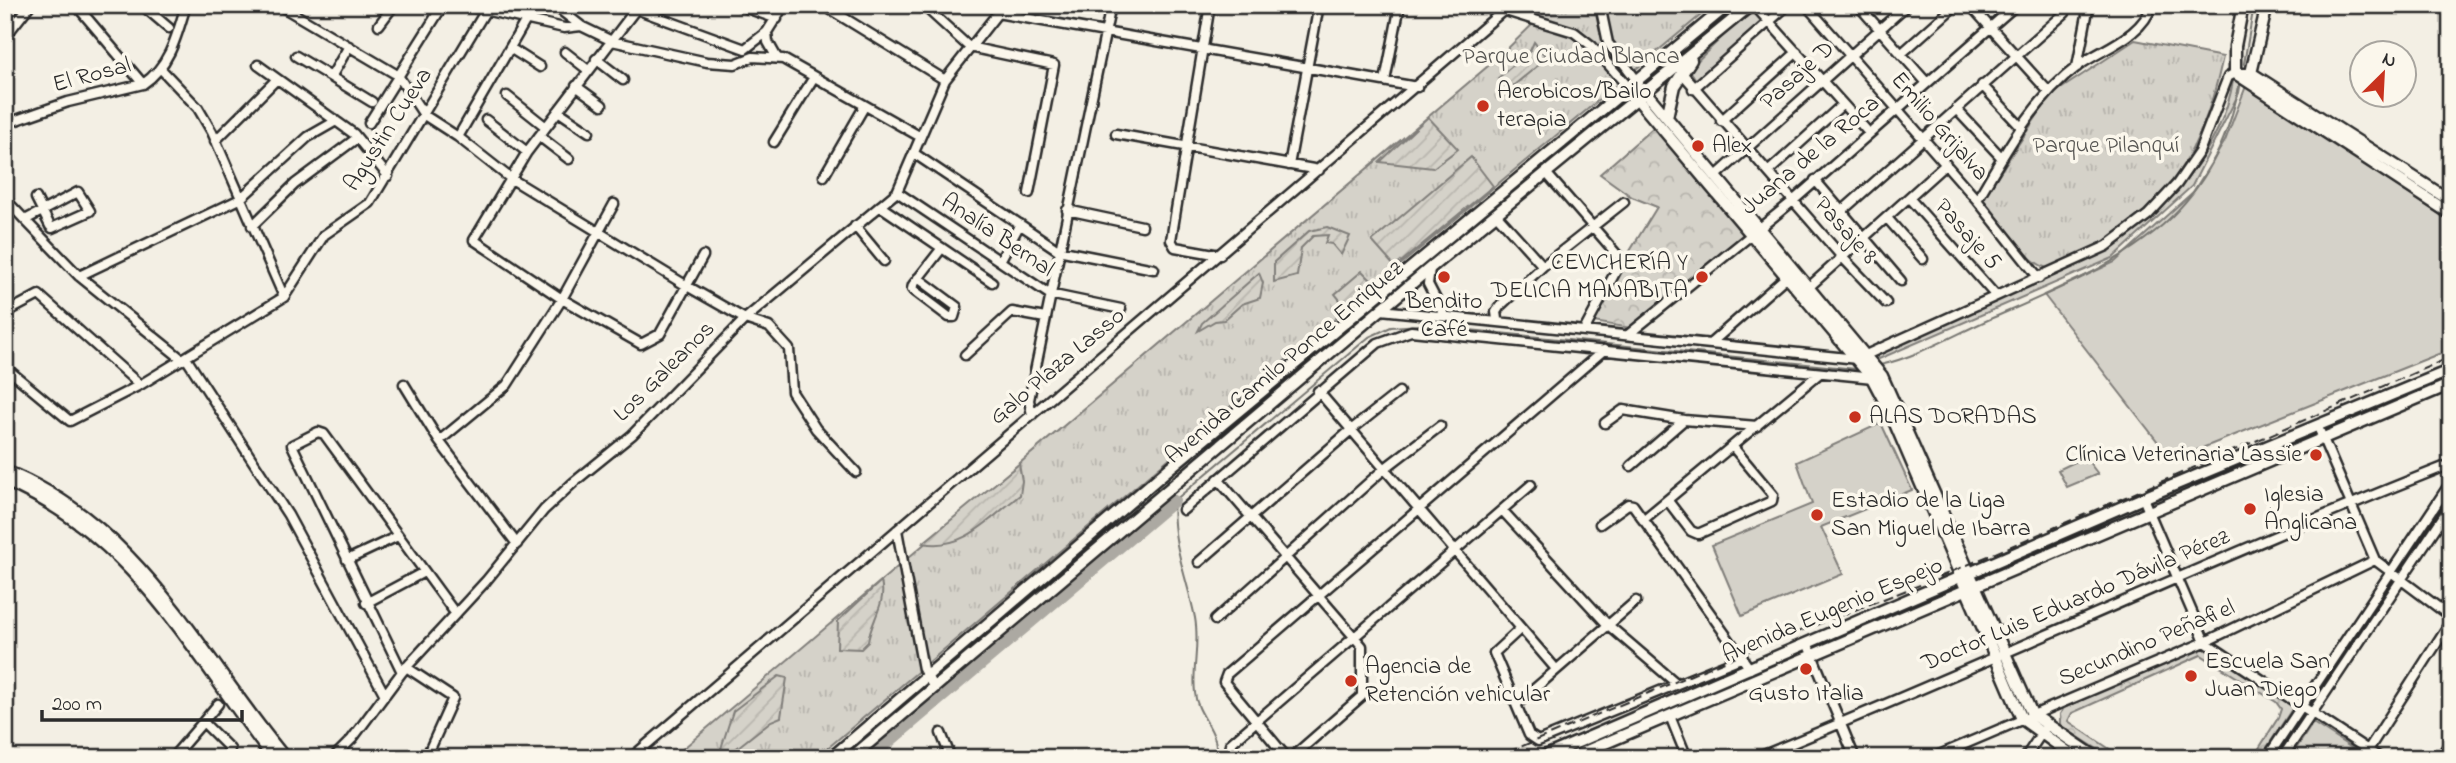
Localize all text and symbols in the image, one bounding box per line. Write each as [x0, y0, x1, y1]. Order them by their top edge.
street label: Pasaje D [1753, 33, 1843, 119]
north arrow [2348, 38, 2418, 108]
park label: Parque Ciudad Blanca [1462, 40, 1680, 75]
text: N [2378, 46, 2400, 76]
street label: El Rosal [49, 49, 135, 103]
street label: Agustin Cueva [336, 61, 442, 199]
street label: Emilio Grijalva [1881, 65, 1997, 189]
place label: Aerobicos/Bailo terapia [1497, 75, 1651, 138]
street label: Juana de la Roca [1734, 87, 1888, 225]
marker: Aerobicos/Bailo terapia [1475, 98, 1491, 114]
place label: Alex [1712, 129, 1752, 164]
park label: Parque Pilanquí [2033, 129, 2179, 164]
marker: Alex [1690, 138, 1706, 154]
street label: Analía Bernal [933, 185, 1061, 287]
street label: Pasaje 8 [1805, 189, 1885, 273]
street label: Pasaje 5 [1925, 191, 2009, 279]
place label: CEVICHERÍA Y DELICIA MANABITA [1490, 246, 1688, 309]
street label: Avenida Camilo Ponce Enriquez [1158, 252, 1413, 474]
marker: Bendito Café [1436, 269, 1452, 285]
marker: CEVICHERÍA Y DELICIA MANABITA [1694, 269, 1710, 285]
place label: Bendito Café [1404, 285, 1483, 348]
street label: Galo Plaza Lasso [982, 300, 1134, 434]
street label: Los Galeanos [606, 313, 724, 431]
place label: ALAS DORADAS [1869, 400, 2037, 435]
marker: ALAS DORADAS [1847, 409, 1863, 425]
place label: Clínica Veterinaria Lassie [2065, 438, 2302, 473]
marker: Clínica Veterinaria Lassie [2308, 447, 2324, 463]
place label: Iglesia Anglicana [2264, 478, 2357, 541]
place label: Estadio de la Liga San Miguel de Ibarra [1831, 484, 2031, 547]
marker: Iglesia Anglicana [2242, 501, 2258, 517]
marker: Estadio de la Liga San Miguel de Ibarra [1809, 507, 1825, 523]
street label: Doctor Luis Eduardo Dávila Pérez [1916, 520, 2236, 682]
street label: Avenida Eugenio Espejo [1717, 549, 1949, 673]
street label: Secundino Peñafiel [2053, 591, 2241, 697]
place label: Escuela San Juan Diego [2205, 645, 2330, 708]
place label: Agencia de Retención vehicular [1365, 650, 1551, 713]
marker: Gusto Italia [1798, 661, 1814, 677]
marker: Escuela San Juan Diego [2183, 668, 2199, 684]
marker: Agencia de Retención vehicular [1343, 673, 1359, 689]
place label: Gusto Italia [1748, 677, 1864, 712]
scale bar [42, 679, 242, 723]
text: 200 m [52, 690, 102, 720]

